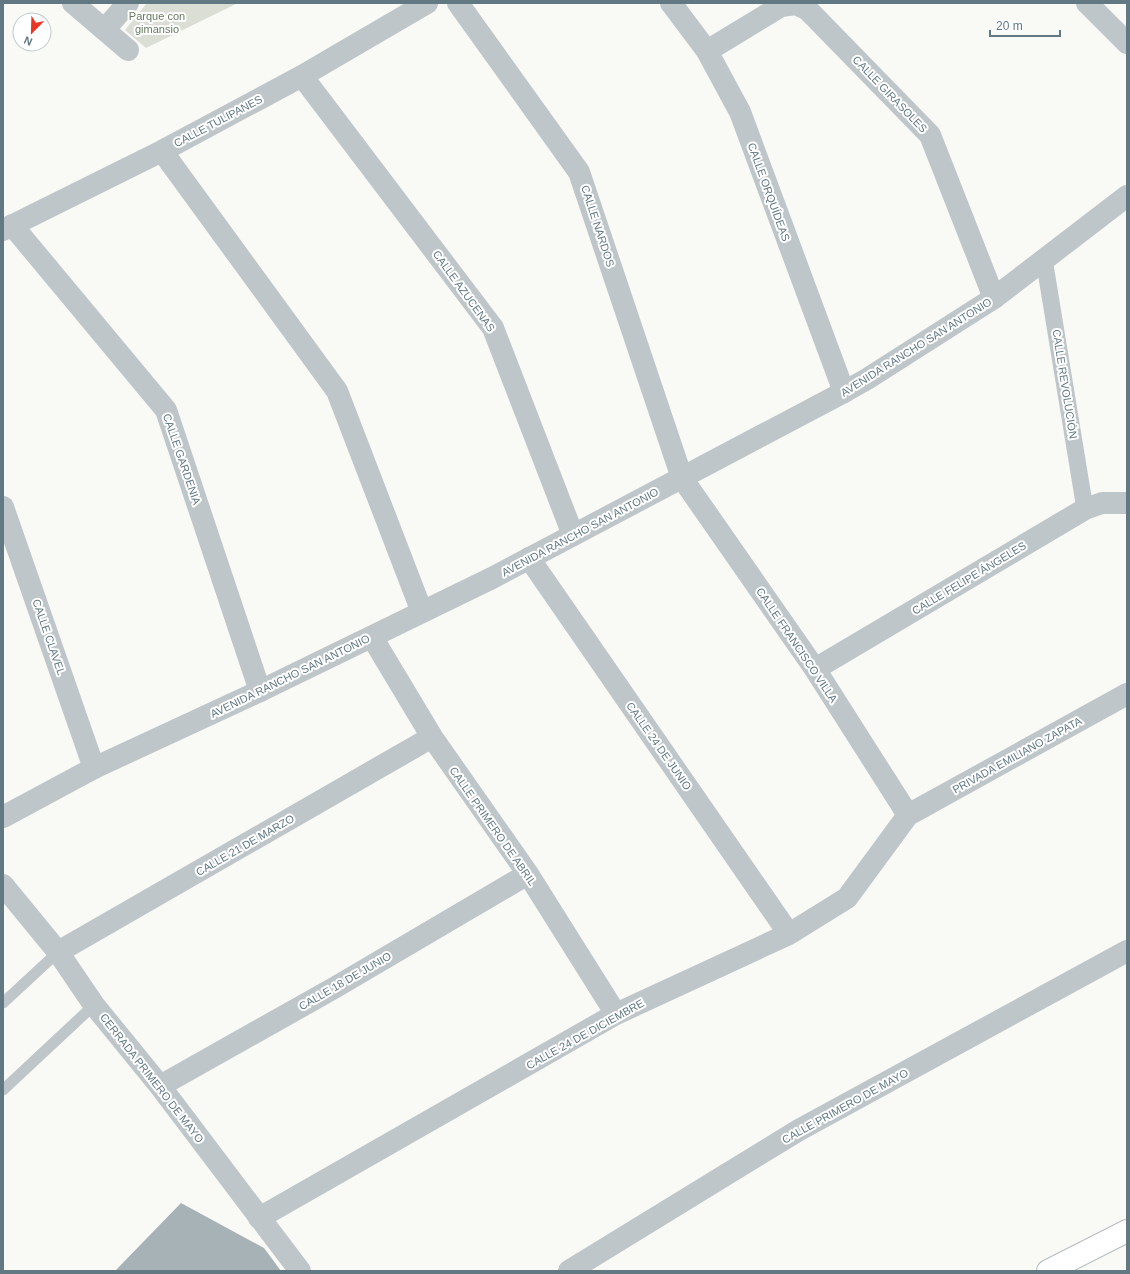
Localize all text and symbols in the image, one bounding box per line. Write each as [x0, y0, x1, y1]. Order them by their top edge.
park label: Parque con gimansio [129, 10, 185, 35]
north arrow [12, 12, 52, 52]
scale bar [990, 12, 1060, 38]
text: 20 m [996, 19, 1023, 33]
text: N [22, 34, 34, 48]
street label: CALLE GIRASOLES [850, 53, 930, 135]
street label: CALLE TULIPANES [172, 93, 264, 149]
street label: CALLE ORQUÍDEAS [746, 141, 792, 243]
street label: CALLE NARDOS [579, 184, 617, 268]
street label: CALLE AZUCENAS [431, 248, 497, 334]
street label: AVENIDA RANCHO SAN ANTONIO [838, 295, 994, 399]
street label: CALLE REVOLUCIÓN [1050, 328, 1080, 440]
street label: CALLE GARDENIA [161, 412, 203, 507]
street label: AVENIDA RANCHO SAN ANTONIO [500, 485, 661, 579]
street label: CALLE FELIPE ÁNGELES [910, 539, 1028, 617]
street label: CALLE FRANCISCO VILLA [754, 585, 840, 705]
street label: CALLE CLAVEL [30, 598, 68, 676]
street label: AVENIDA RANCHO SAN ANTONIO [208, 632, 372, 720]
street label: CALLE 24 DE JUNIO [624, 700, 694, 793]
street label: PRIVADA EMILIANO ZAPATA [950, 714, 1084, 796]
street label: CALLE PRIMERO DE ABRIL [447, 764, 539, 888]
street label: CALLE 21 DE MARZO [194, 812, 297, 878]
street label: CALLE 18 DE JUNIO [297, 949, 394, 1012]
street label: CALLE 24 DE DICIEMBRE [524, 997, 646, 1071]
street label: CERRADA PRIMERO DE MAYO [98, 1011, 206, 1145]
street label: CALLE PRIMERO DE MAYO [780, 1066, 910, 1146]

